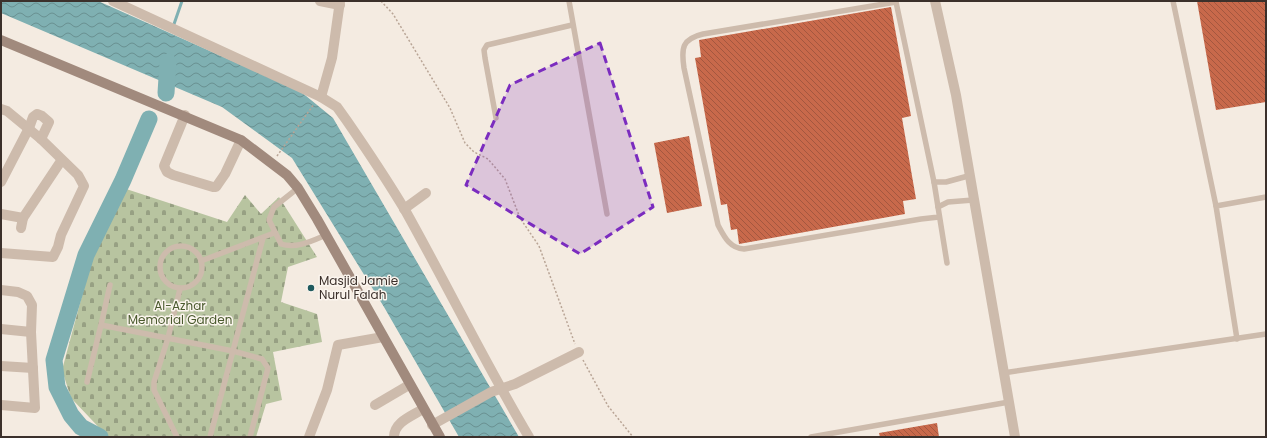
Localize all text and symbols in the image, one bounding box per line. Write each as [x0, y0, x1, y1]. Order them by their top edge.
place label: Masjid Jamie Nurul Falah [319, 272, 398, 303]
marker: Masjid Jamie Nurul Falah [306, 283, 316, 293]
park label: Al-Azhar Memorial Garden [128, 297, 232, 328]

